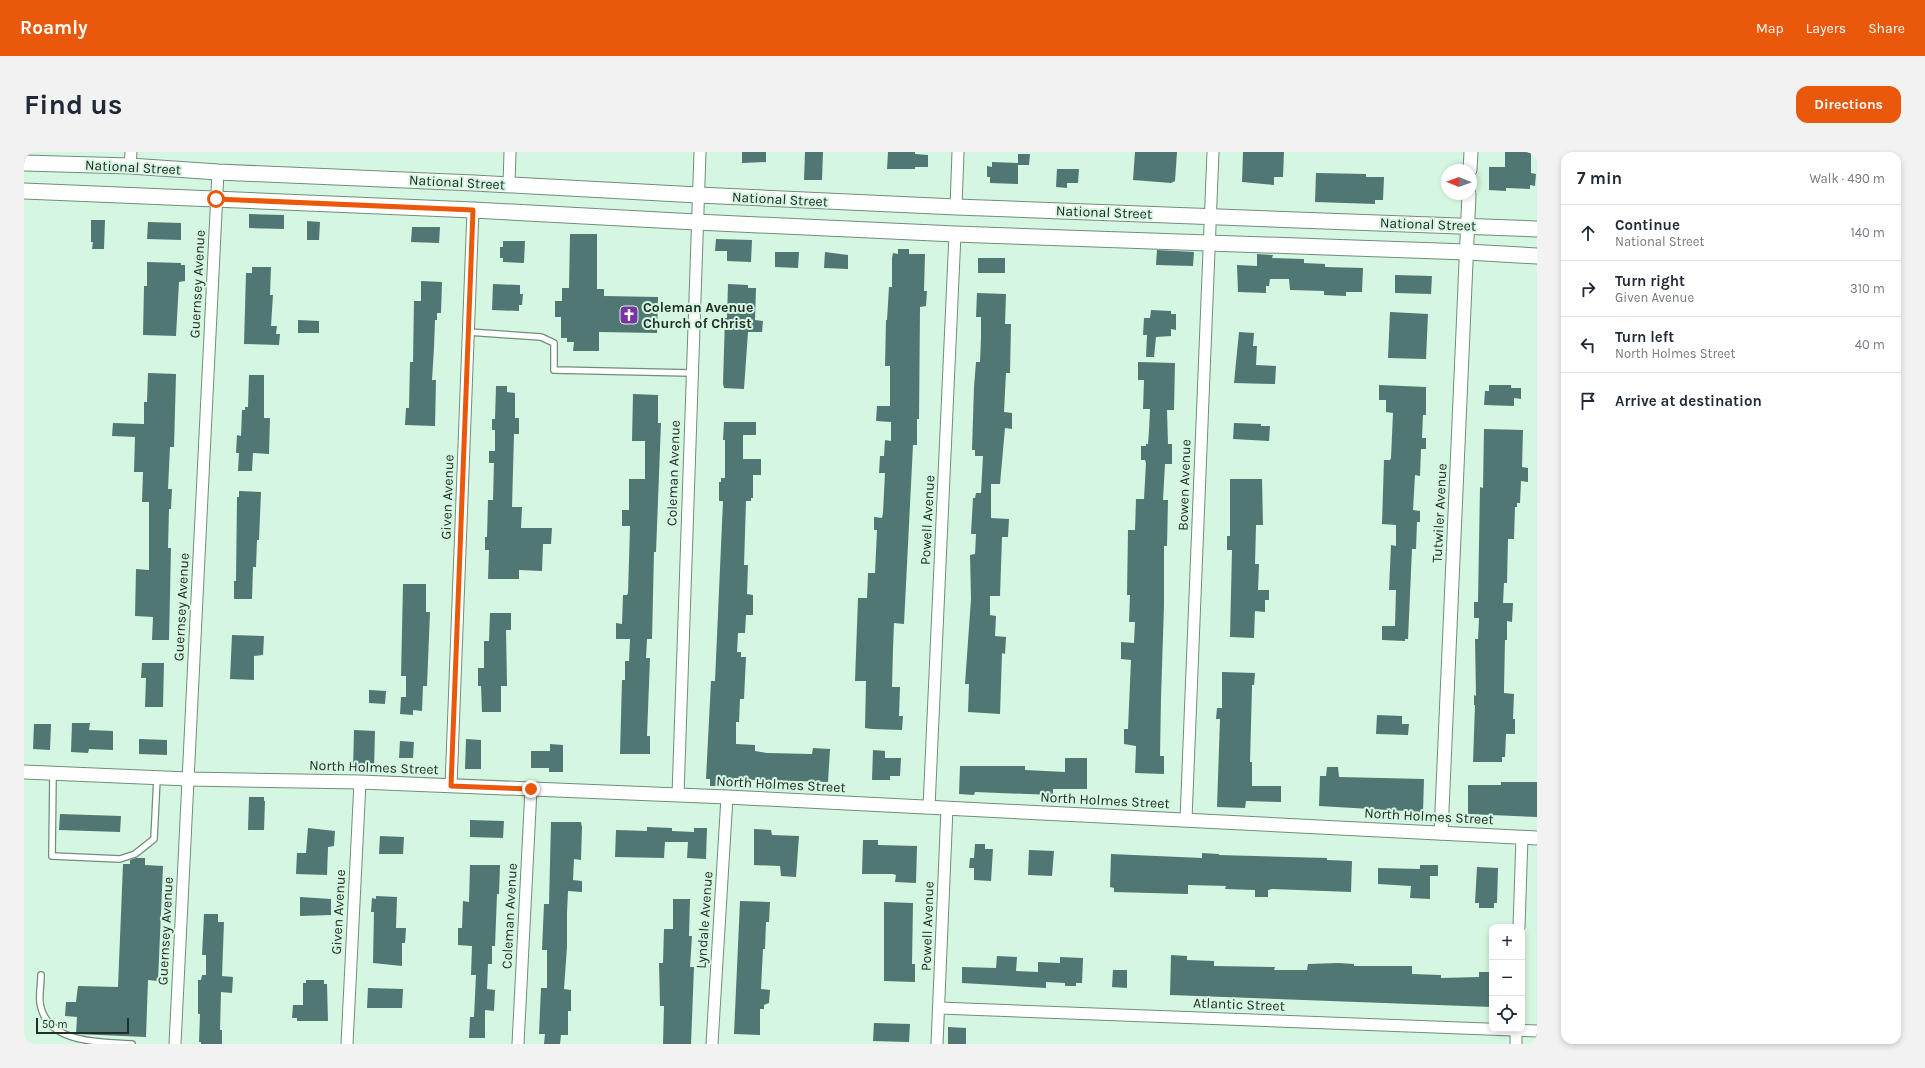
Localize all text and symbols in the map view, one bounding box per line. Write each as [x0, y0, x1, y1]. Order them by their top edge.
text: Roamly [20, 17, 87, 39]
text: Map [1756, 20, 1784, 37]
text: Layers [1806, 20, 1846, 37]
text: Share [1868, 20, 1905, 37]
button: Directions [1796, 86, 1901, 123]
text: Find us [24, 88, 123, 121]
street label: National Street [84, 156, 181, 179]
north arrow [1441, 164, 1477, 200]
text: 7 min [1577, 168, 1622, 188]
street label: National Street [408, 171, 505, 194]
text: Walk · 490 m [1809, 171, 1885, 186]
street label: National Street [731, 188, 828, 211]
route start [207, 190, 225, 208]
street label: National Street [1056, 202, 1152, 223]
street label: National Street [1380, 214, 1476, 235]
text: Continue [1615, 216, 1680, 234]
icon: ahead [1577, 222, 1599, 244]
text: 140 m [1850, 225, 1885, 240]
street label: Guernsey Avenue [186, 229, 209, 339]
text: National Street [1615, 234, 1704, 249]
text: Turn right [1615, 272, 1685, 290]
icon: right [1577, 278, 1599, 300]
text: 310 m [1850, 281, 1885, 296]
text: Given Avenue [1615, 290, 1694, 305]
place label: Coleman Avenue Church of Christ [643, 299, 753, 332]
church icon: Coleman Avenue Church of Christ [618, 304, 640, 326]
text: Turn left [1615, 328, 1674, 346]
icon: left [1577, 334, 1599, 356]
text: 40 m [1855, 337, 1885, 352]
text: North Holmes Street [1615, 346, 1735, 361]
icon: arrive [1577, 390, 1599, 412]
text: Arrive at destination [1615, 392, 1762, 410]
street label: Coleman Avenue [663, 420, 684, 526]
street label: Bowen Avenue [1174, 439, 1195, 531]
street label: Given Avenue [438, 454, 457, 540]
street label: Tutwiler Avenue [1428, 463, 1451, 563]
street label: Powell Avenue [917, 475, 938, 565]
street label: Guernsey Avenue [170, 552, 193, 662]
street label: North Holmes Street [309, 757, 439, 778]
street label: North Holmes Street [716, 773, 846, 796]
route end [522, 780, 540, 798]
street label: North Holmes Street [1040, 789, 1170, 812]
street label: North Holmes Street [1364, 805, 1494, 828]
street label: Coleman Avenue [498, 863, 521, 969]
street label: Given Avenue [328, 869, 349, 955]
street label: Lyndale Avenue [693, 871, 716, 969]
street label: Guernsey Avenue [154, 876, 177, 986]
street label: Powell Avenue [917, 881, 938, 971]
map controls [1489, 924, 1525, 1032]
button: + [1489, 924, 1525, 960]
button: − [1489, 960, 1525, 996]
street label: Atlantic Street [1193, 994, 1285, 1015]
button: locate [1489, 996, 1525, 1032]
scale bar [36, 1016, 129, 1035]
text: 50 m [42, 1018, 68, 1031]

